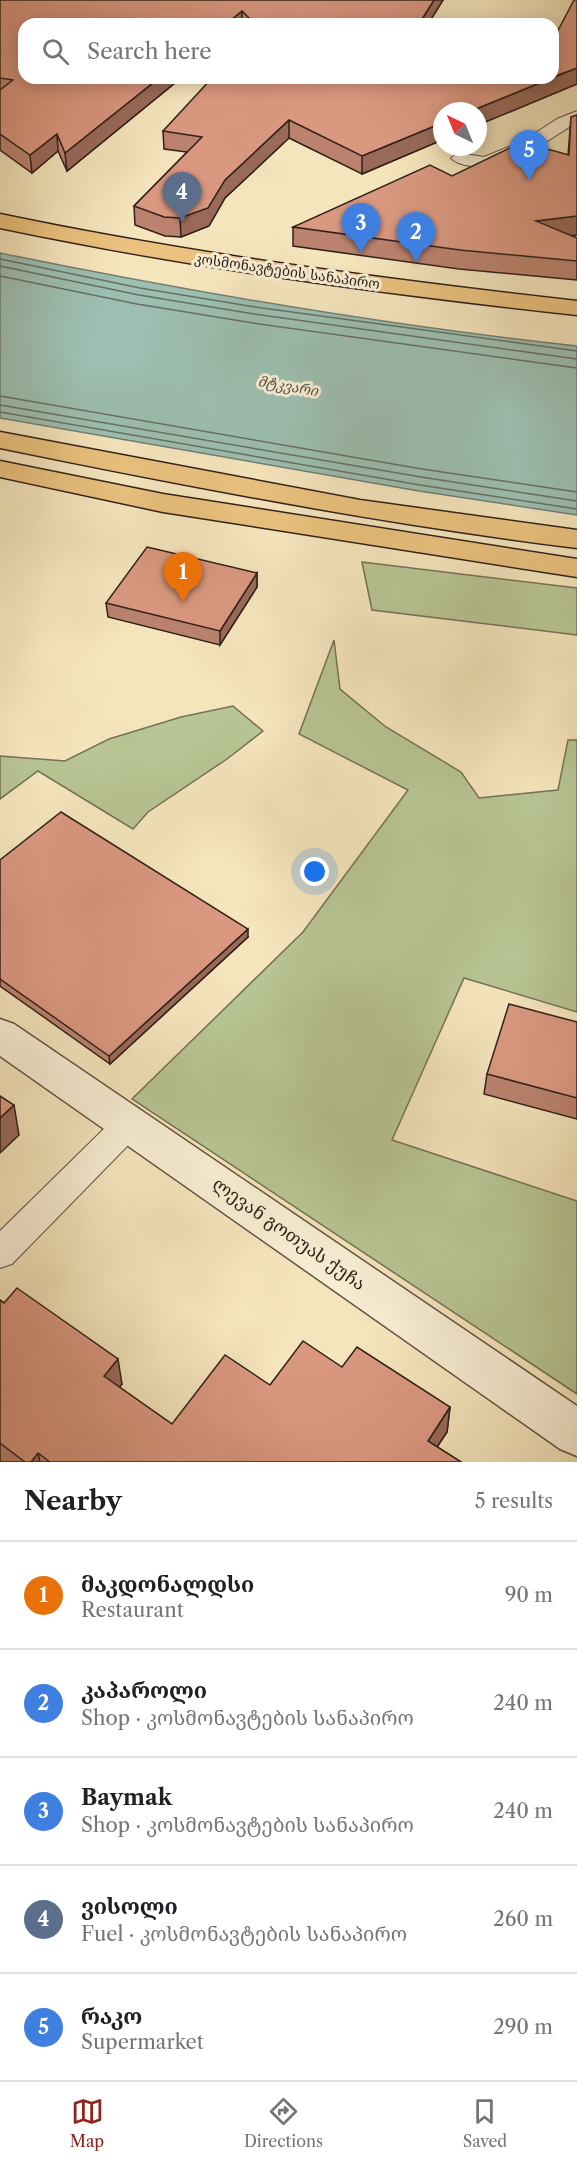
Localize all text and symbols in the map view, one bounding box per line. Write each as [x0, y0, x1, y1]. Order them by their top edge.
search box [18, 18, 559, 84]
icon: search [39, 35, 72, 68]
text: Search here [87, 38, 212, 65]
north arrow [433, 102, 487, 156]
pin: 5 [510, 130, 548, 180]
pin: 4 [162, 172, 201, 222]
pin: 3 [342, 204, 380, 253]
pin: 2 [396, 212, 436, 262]
street label: კოსმონავტების სანაპირო [193, 249, 381, 293]
water label: მტკვარი [257, 372, 320, 400]
pin: 1 [164, 552, 202, 602]
your location [300, 857, 329, 886]
street label: ლევან გოთუას ქუჩა [208, 1173, 370, 1295]
text: Nearby [24, 1485, 122, 1517]
text: 5 results [475, 1489, 553, 1513]
text: მაკდონალდსი [81, 1571, 254, 1598]
text: 1 [39, 1583, 48, 1607]
text: 90 m [505, 1583, 553, 1607]
text: Restaurant [81, 1598, 184, 1622]
text: კაპაროლი [81, 1677, 207, 1704]
text: 2 [38, 1691, 49, 1715]
text: 240 m [493, 1691, 553, 1715]
text: Shop · კოსმონავტების სანაპირო [81, 1706, 414, 1730]
text: Baymak [81, 1784, 172, 1811]
text: 3 [38, 1799, 49, 1823]
text: 240 m [493, 1799, 553, 1823]
text: Shop · კოსმონავტების სანაპირო [81, 1813, 414, 1837]
text: ვისოლი [81, 1893, 178, 1920]
text: 4 [38, 1907, 49, 1931]
text: 260 m [493, 1907, 553, 1931]
text: Fuel · კოსმონავტების სანაპირო [81, 1922, 407, 1946]
text: რაკო [81, 2003, 142, 2030]
text: 5 [38, 2015, 49, 2039]
text: 290 m [493, 2015, 553, 2039]
text: Supermarket [81, 2030, 204, 2054]
tab: Map [70, 2095, 104, 2151]
tab: Directions [244, 2095, 323, 2151]
tab: Saved [463, 2095, 507, 2151]

